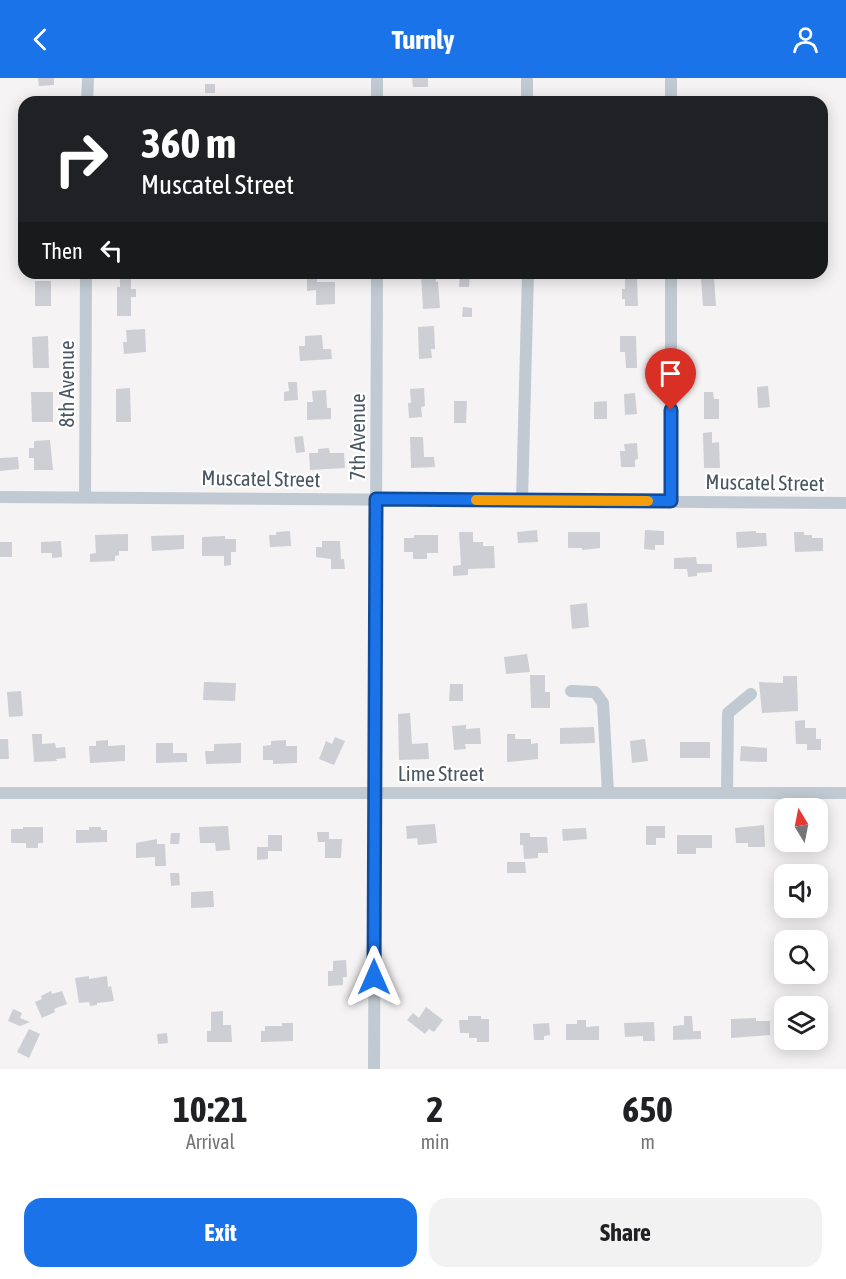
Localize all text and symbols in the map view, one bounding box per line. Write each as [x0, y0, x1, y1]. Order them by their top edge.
icon: back [24, 23, 57, 56]
icon: person [789, 23, 822, 56]
text: Turnly [392, 24, 454, 55]
text: 360 m [141, 119, 236, 167]
icon: right [42, 120, 120, 198]
text: Muscatel Street [141, 169, 294, 200]
icon: left [95, 234, 128, 267]
text: Then [42, 238, 83, 264]
street label: 8th Avenue [54, 340, 78, 428]
pin [645, 348, 696, 410]
icon: arrive [654, 357, 687, 390]
street label: 7th Avenue [345, 393, 369, 481]
street label: Muscatel Street [201, 465, 321, 491]
street label: Muscatel Street [705, 469, 825, 495]
street label: Lime Street [398, 761, 484, 785]
north arrow [774, 798, 828, 852]
map controls [774, 798, 828, 1050]
button: sound [774, 864, 828, 918]
button: search [774, 930, 828, 984]
position arrow [342, 945, 406, 1009]
button: layers [774, 996, 828, 1050]
text: 10:21 [173, 1088, 248, 1130]
text: 2 [427, 1088, 443, 1130]
text: 650 [622, 1088, 673, 1130]
text: Arrival [186, 1130, 235, 1153]
text: min [421, 1130, 449, 1153]
text: m [640, 1130, 655, 1153]
button: Exit [24, 1198, 417, 1267]
button: Share [429, 1198, 822, 1267]

